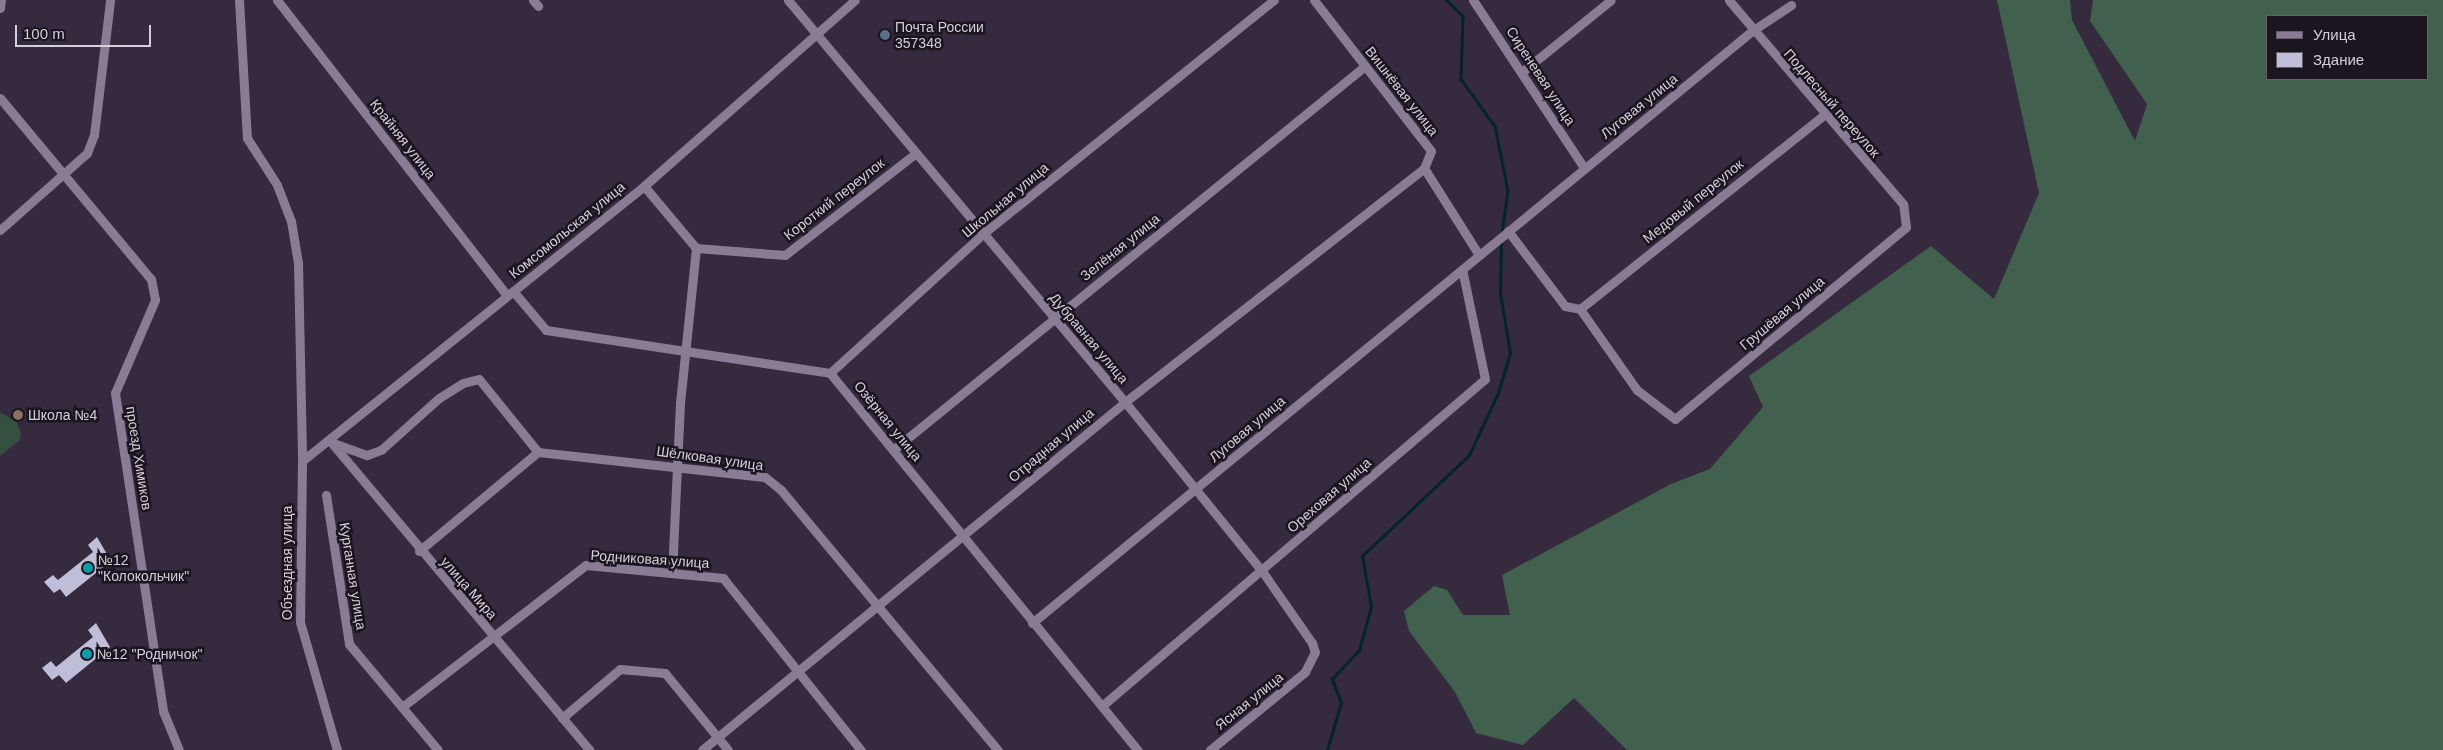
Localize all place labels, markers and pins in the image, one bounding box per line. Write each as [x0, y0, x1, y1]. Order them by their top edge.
place label: Почта России 357348 [895, 19, 984, 52]
marker: Почта России 357348 [879, 29, 891, 41]
place label: Школа №4 [28, 407, 97, 423]
marker: Школа №4 [12, 409, 24, 421]
place label: №12 "Колокольчик" [98, 552, 189, 584]
marker: №12 "Колокольчик" [82, 562, 94, 574]
place label: №12 "Родничок" [97, 646, 203, 662]
marker: №12 "Родничок" [81, 648, 93, 660]

